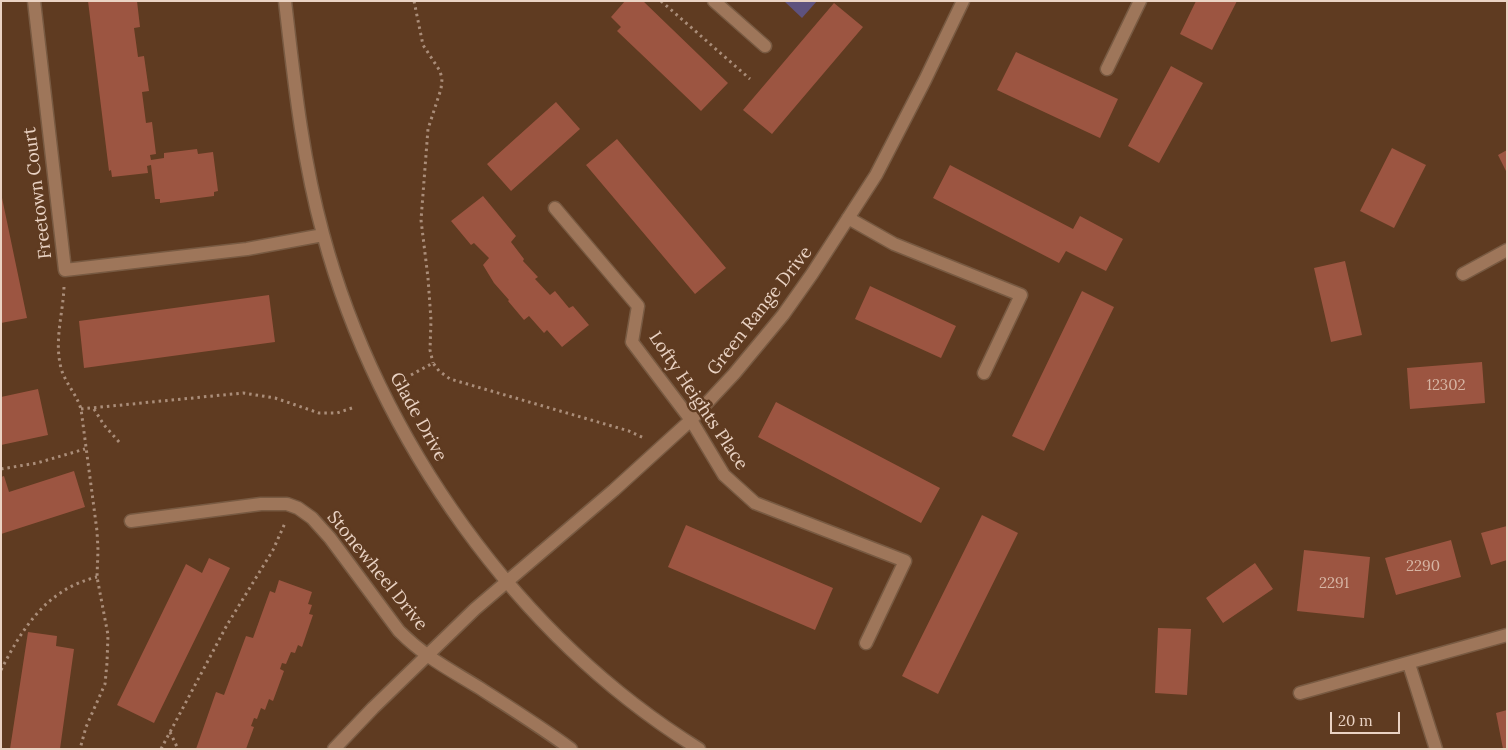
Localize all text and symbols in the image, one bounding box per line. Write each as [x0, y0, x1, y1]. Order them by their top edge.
street label: Freetown Court [19, 126, 57, 260]
street label: Green Range Drive [703, 242, 817, 380]
street label: Lofty Heights Place [644, 328, 752, 474]
street label: Glade Drive [385, 369, 451, 465]
house number: 12302 [1427, 377, 1465, 395]
street label: Stonewheel Drive [322, 507, 432, 635]
house number: 2290 [1406, 558, 1440, 576]
house number: 2291 [1319, 575, 1349, 593]
scale bar [1333, 702, 1403, 734]
text: 20 m [1338, 711, 1373, 730]

